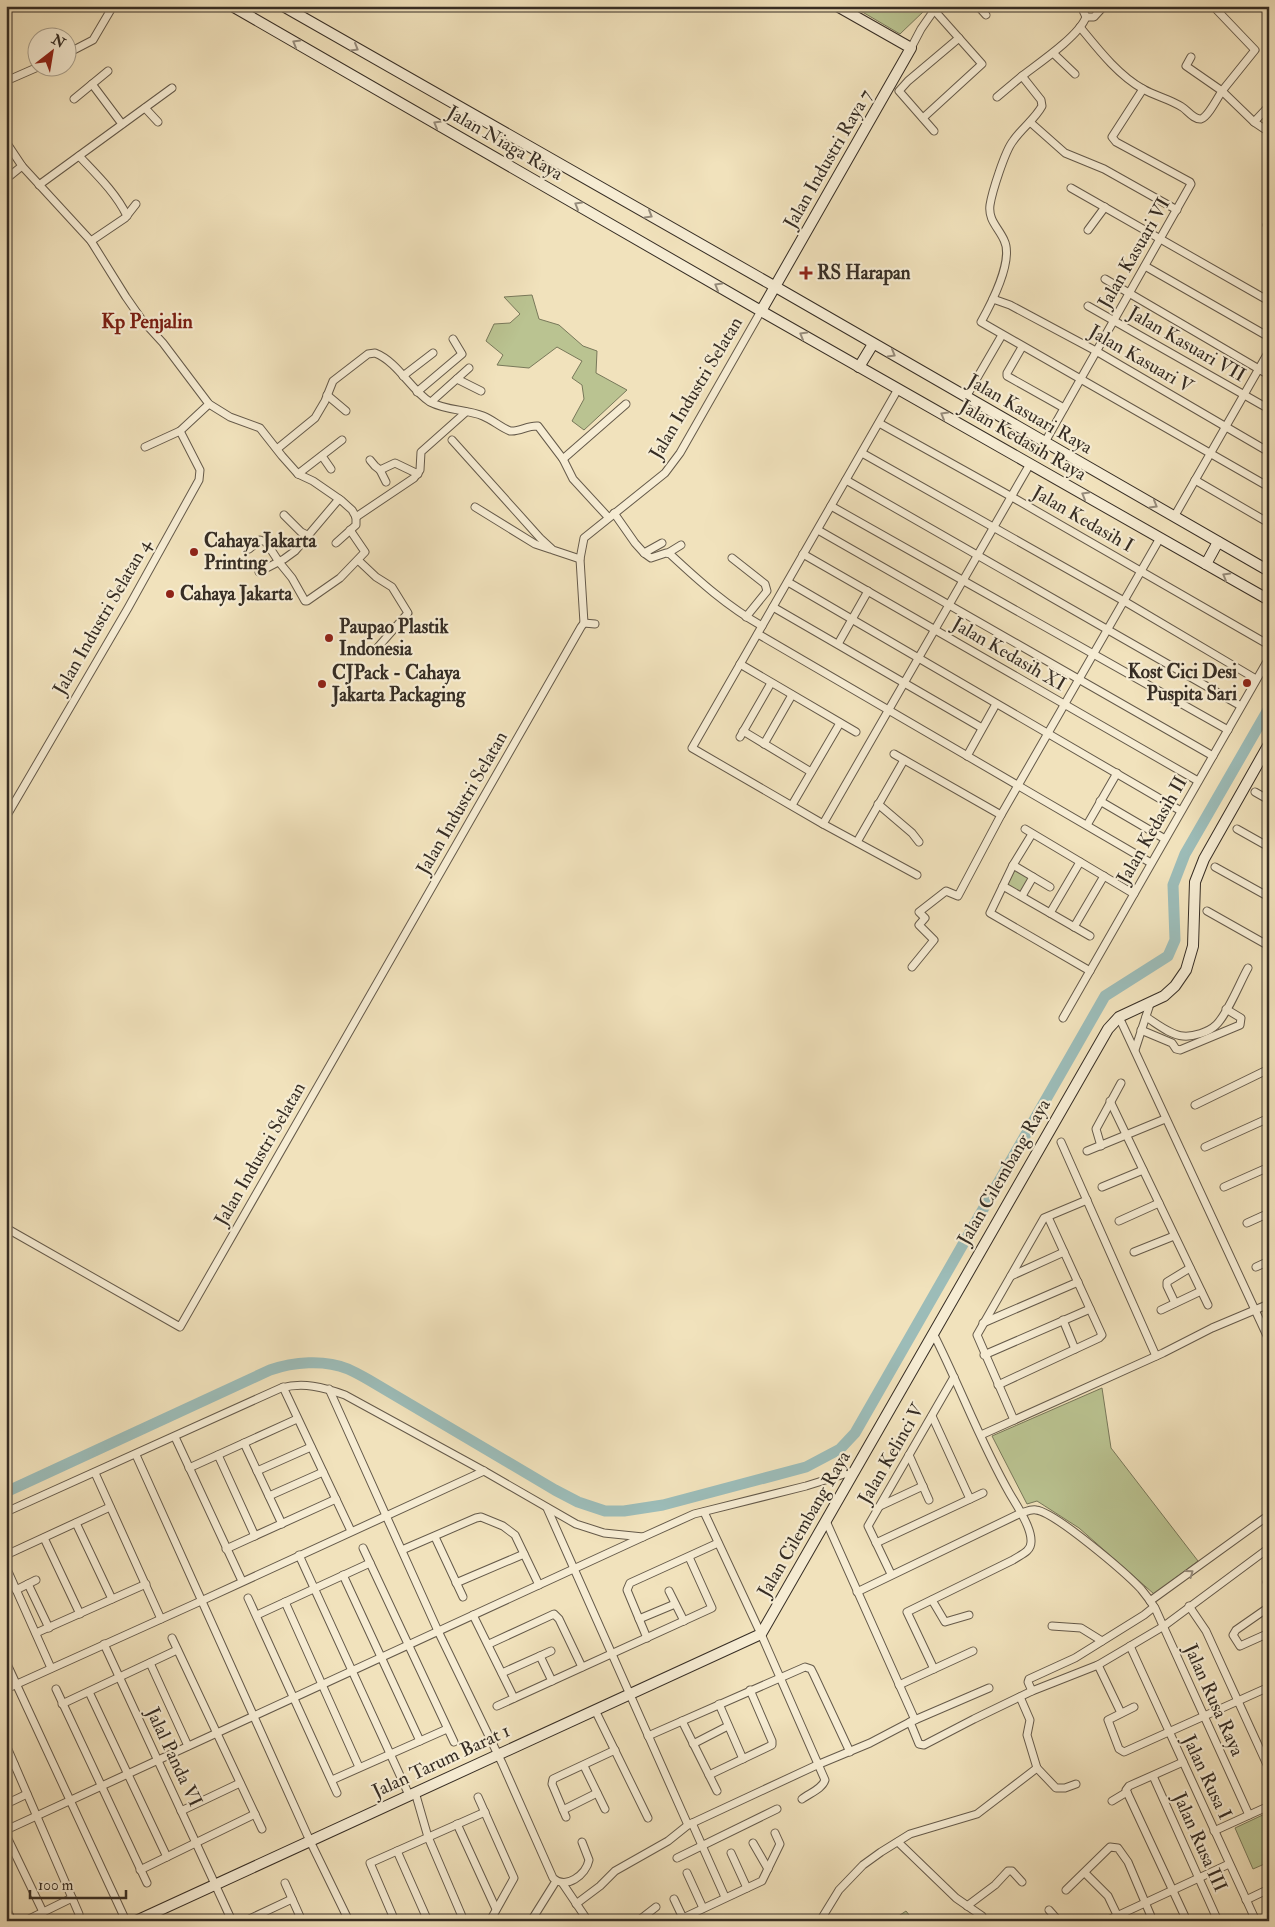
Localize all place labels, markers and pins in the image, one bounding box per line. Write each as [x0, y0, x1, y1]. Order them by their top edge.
place label: RS Harapan [817, 261, 911, 286]
marker: RS Harapan [799, 266, 813, 280]
place label: Cahaya Jakarta Printing [204, 529, 317, 576]
marker: Cahaya Jakarta Printing [188, 546, 200, 558]
place label: Cahaya Jakarta [180, 582, 293, 607]
marker: Cahaya Jakarta [164, 588, 176, 600]
place label: Paupao Plastik Indonesia [339, 615, 449, 661]
marker: Paupao Plastik Indonesia [323, 632, 335, 644]
place label: Kost Cici Desi Puspita Sari [1128, 660, 1237, 707]
place label: CJPack - Cahaya Jakarta Packaging [331, 661, 466, 708]
marker: Kost Cici Desi Puspita Sari [1241, 677, 1253, 689]
marker: CJPack - Cahaya Jakarta Packaging [316, 678, 328, 690]

